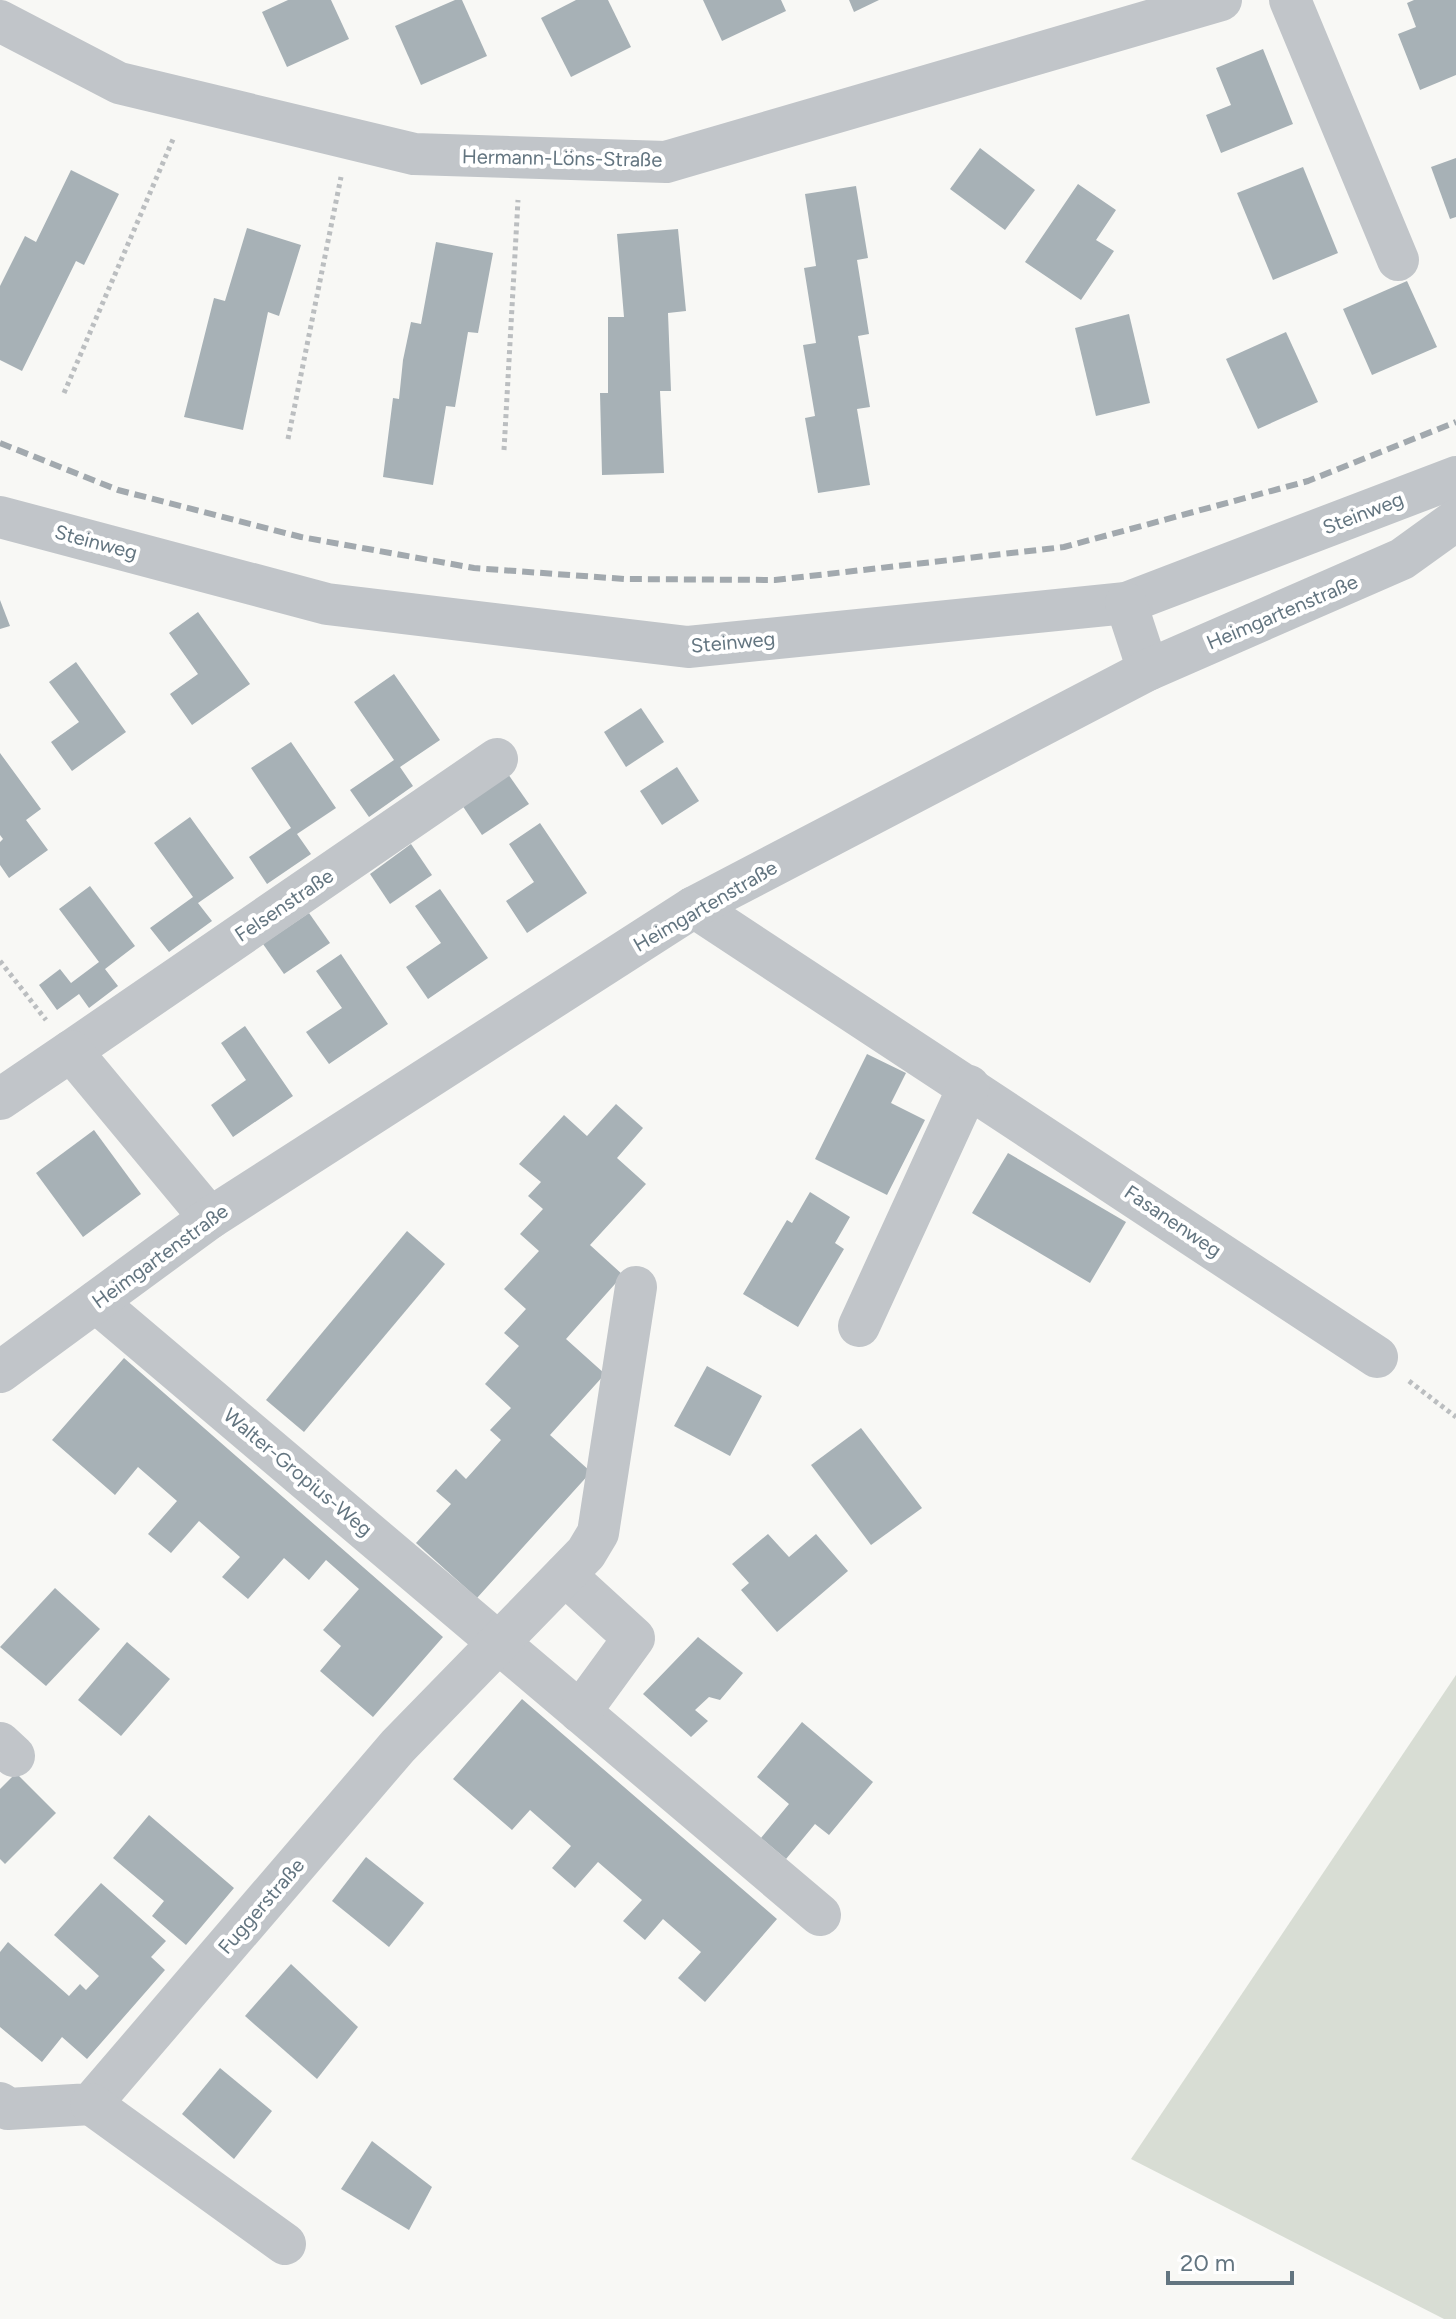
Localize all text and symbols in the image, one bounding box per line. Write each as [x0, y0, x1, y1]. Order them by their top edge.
street label: Hermann-Löns-Straße [462, 144, 662, 172]
street label: Steinweg [1319, 487, 1407, 539]
street label: Steinweg [52, 519, 140, 565]
street label: Heimgartenstraße [1203, 569, 1361, 655]
street label: Steinweg [690, 626, 776, 658]
street label: Heimgartenstraße [629, 855, 781, 957]
street label: Felsenstraße [230, 863, 338, 947]
street label: Fasanenweg [1120, 1180, 1226, 1262]
street label: Heimgartenstraße [87, 1199, 233, 1313]
street label: Walter-Gropius-Weg [219, 1403, 377, 1541]
street label: Fuggerstraße [213, 1853, 309, 1959]
scale bar [1168, 2235, 1292, 2285]
text: 20 m [1180, 2248, 1235, 2277]

